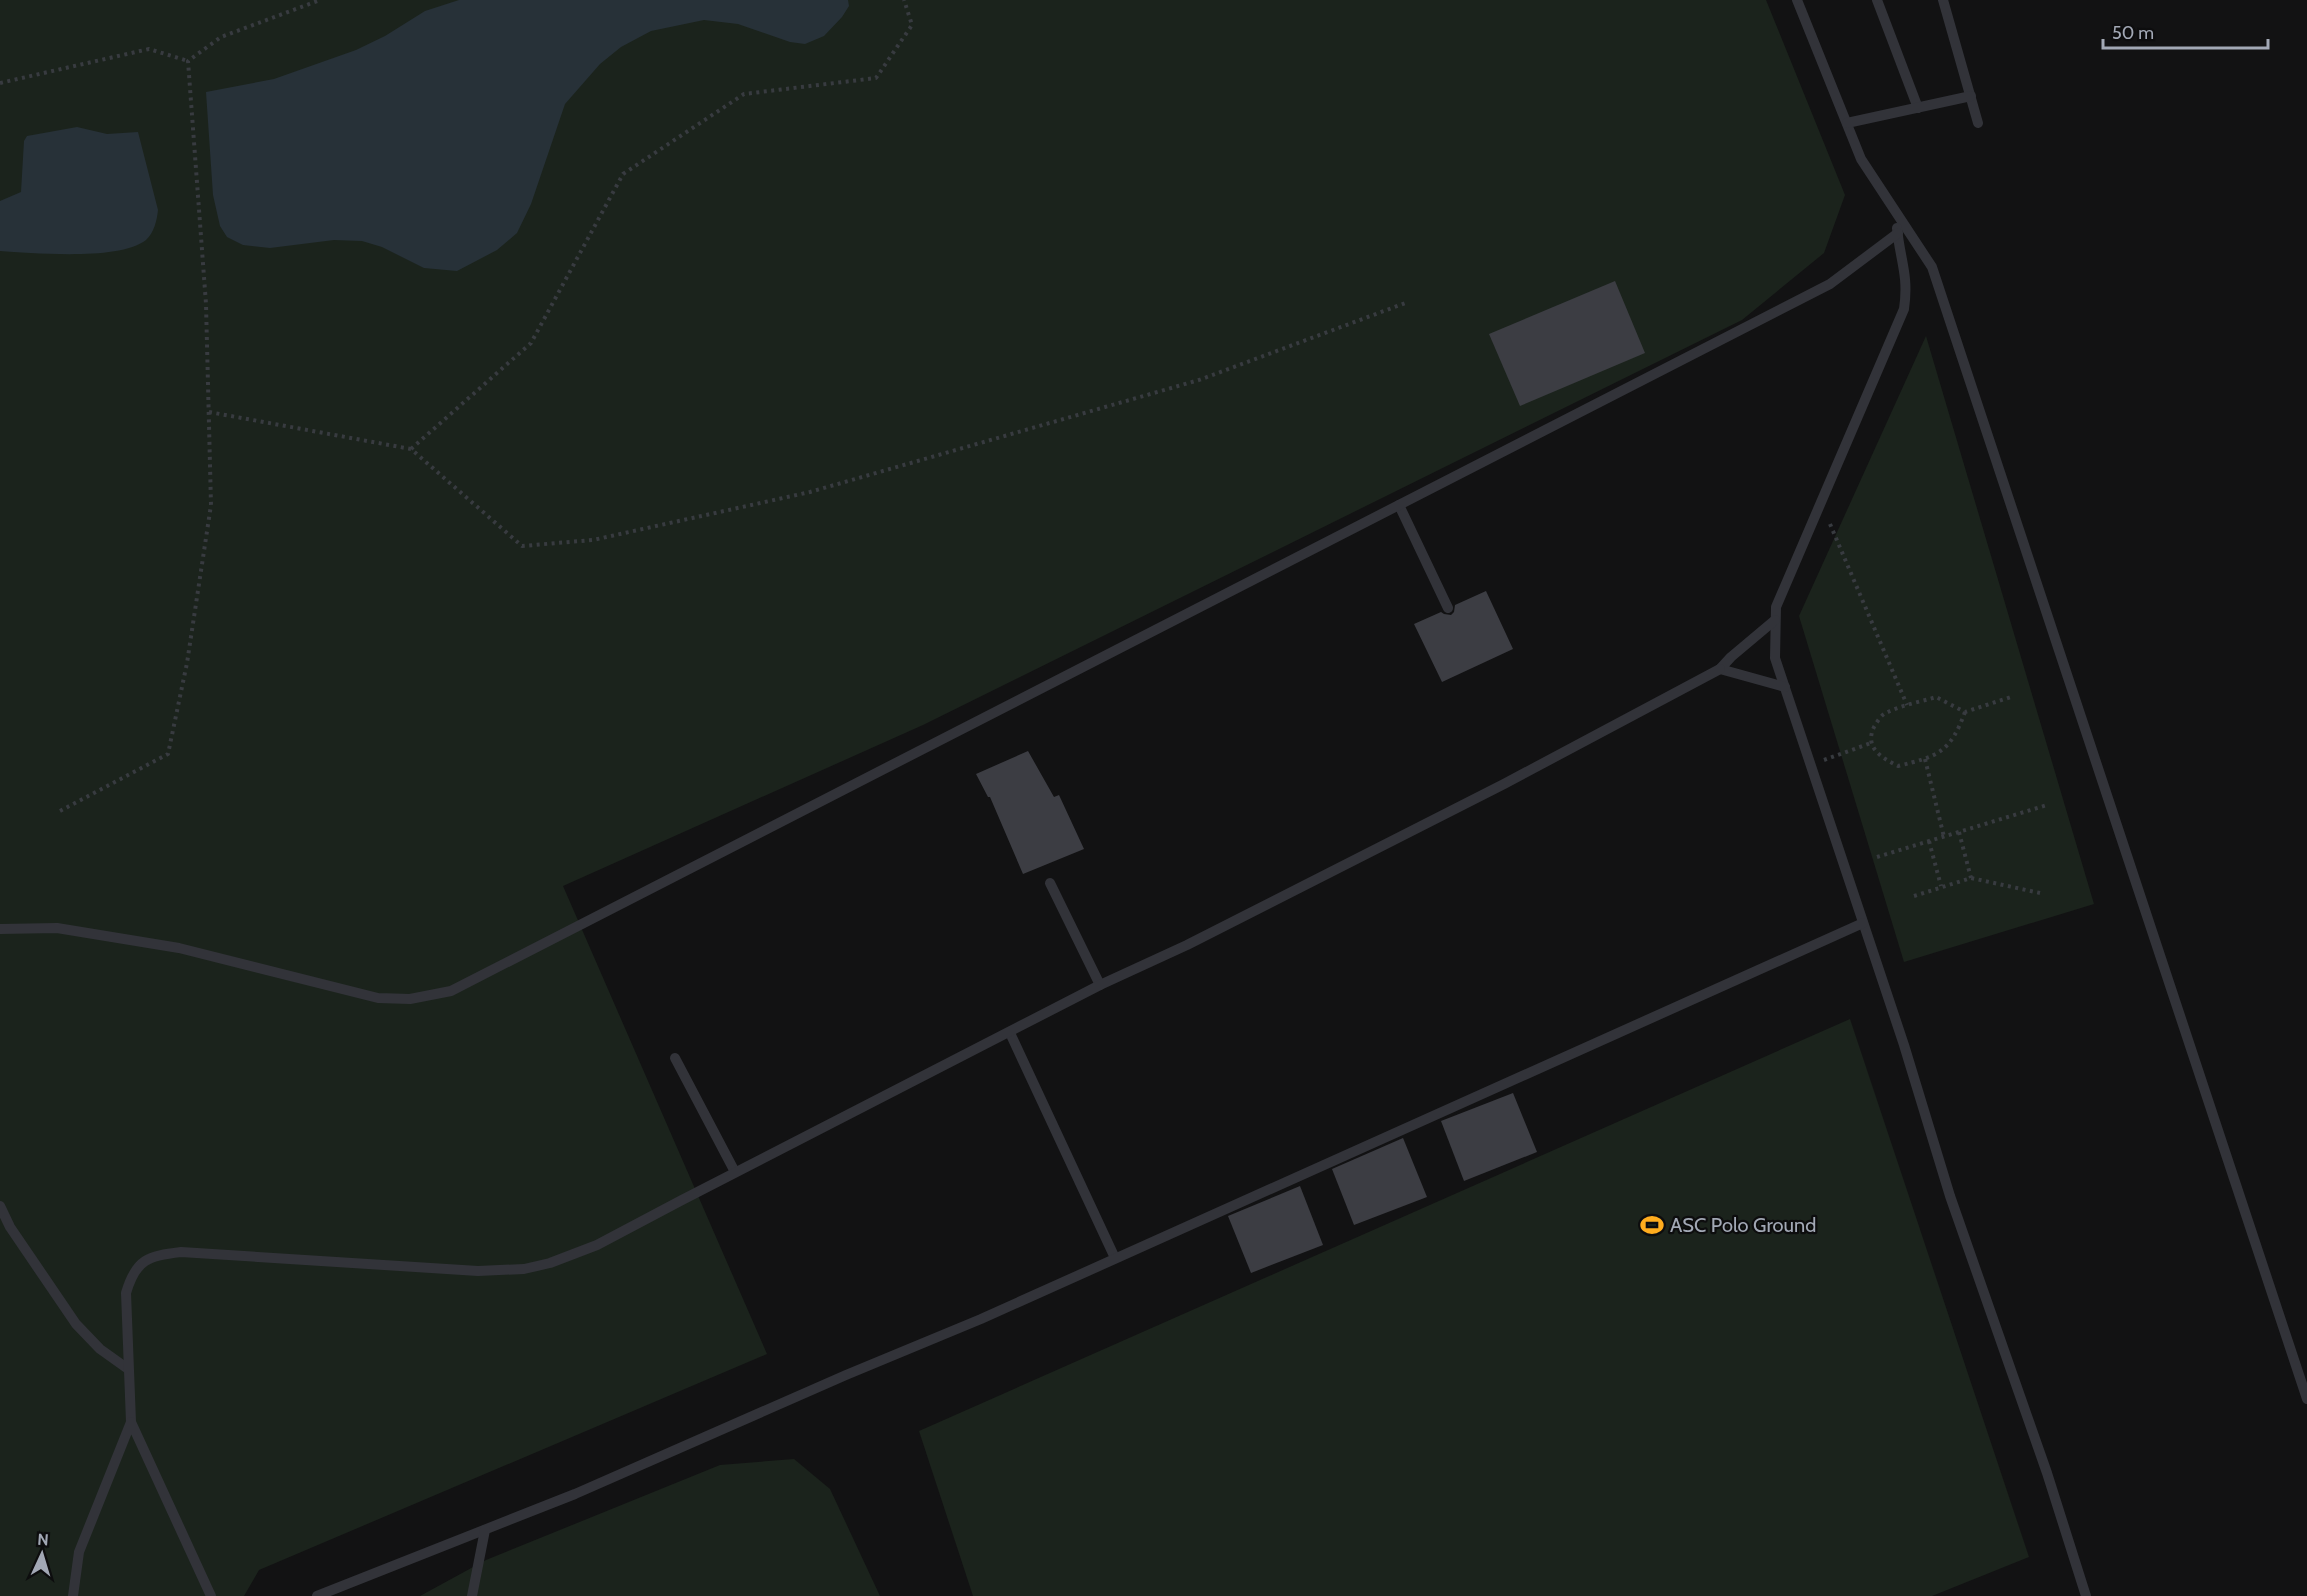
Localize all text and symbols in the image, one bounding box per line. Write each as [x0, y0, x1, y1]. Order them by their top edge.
scale bar [2103, 12, 2268, 50]
text: 50 m [2112, 22, 2154, 44]
sports icon: ASC Polo Ground [1639, 1212, 1665, 1238]
place label: ASC Polo Ground [1670, 1213, 1816, 1237]
north arrow [12, 1524, 72, 1584]
text: N [37, 1530, 49, 1549]

